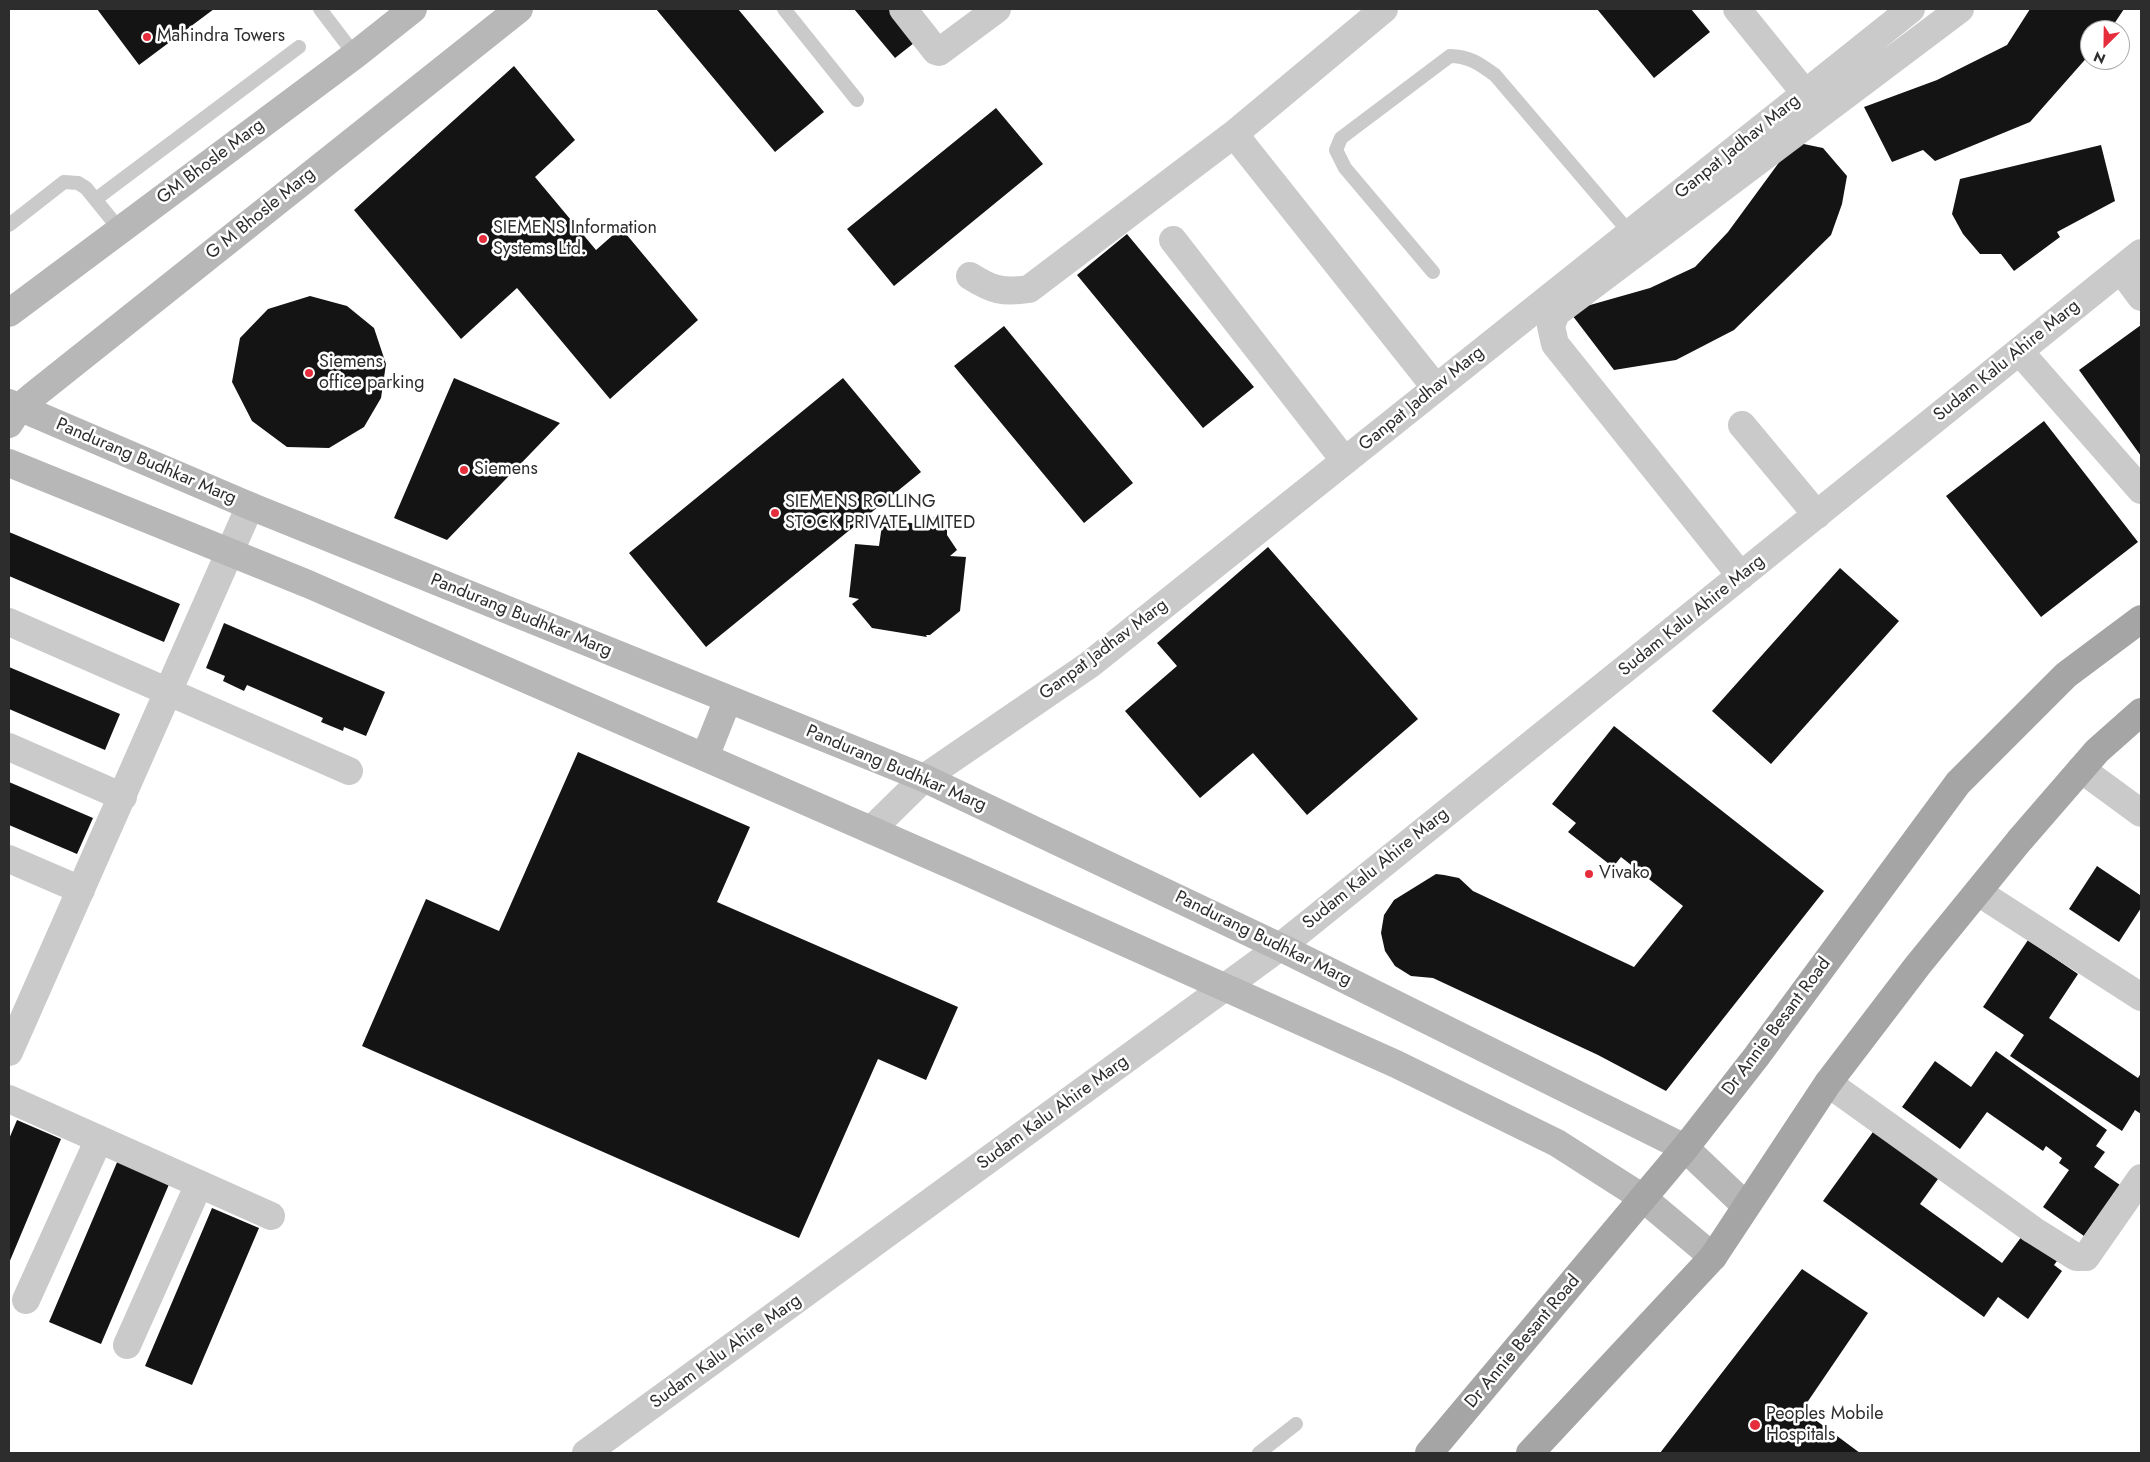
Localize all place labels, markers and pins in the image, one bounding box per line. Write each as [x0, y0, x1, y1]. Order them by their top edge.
place label: Mahindra Towers [157, 26, 285, 48]
marker: Mahindra Towers [141, 31, 153, 43]
place label: SIEMENS Information Systems Ltd. [493, 218, 657, 260]
marker: SIEMENS Information Systems Ltd. [477, 233, 489, 245]
place label: Siemens office parking [319, 352, 424, 394]
marker: Siemens office parking [303, 367, 315, 379]
place label: Siemens [474, 459, 538, 481]
marker: Siemens [458, 464, 470, 476]
place label: SIEMENS ROLLING STOCK PRIVATE LIMITED [785, 492, 975, 534]
marker: SIEMENS ROLLING STOCK PRIVATE LIMITED [769, 507, 781, 519]
place label: Vivako [1599, 863, 1650, 885]
marker: Vivako [1583, 868, 1595, 880]
place label: Peoples Mobile Hospitals [1766, 1404, 1884, 1446]
marker: Peoples Mobile Hospitals [1748, 1418, 1762, 1432]

